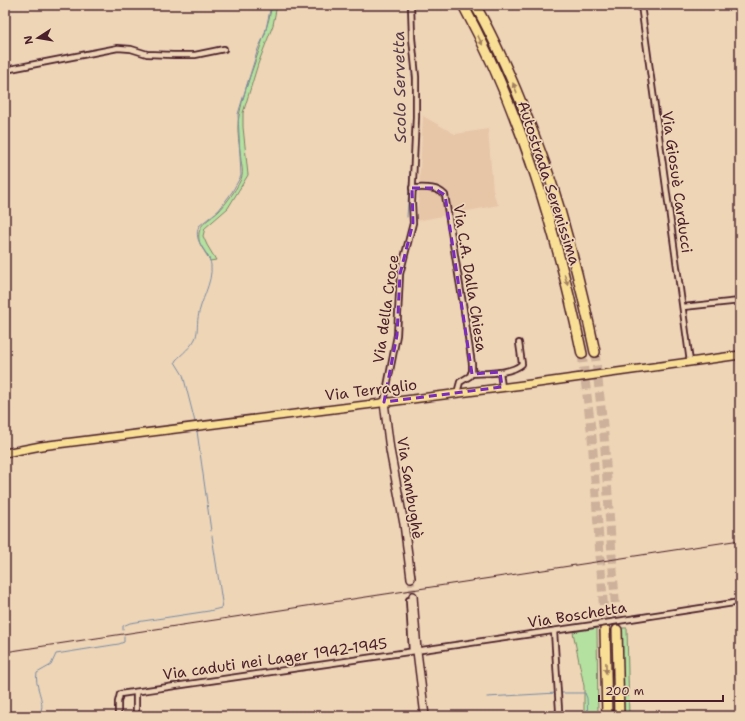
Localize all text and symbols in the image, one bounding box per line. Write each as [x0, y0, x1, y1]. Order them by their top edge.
north arrow [18, 18, 58, 58]
water label: Scolo Servetta [388, 31, 411, 143]
text: N [20, 34, 37, 46]
one-way arrow [477, 34, 483, 46]
one-way arrow [511, 81, 517, 93]
street label: Autostrada Serenissima [513, 98, 585, 268]
street label: Via Giosuè Carducci [657, 110, 697, 254]
street label: Via C.A. Dalla Chiesa [448, 203, 492, 354]
street label: Via della Croce [368, 253, 404, 365]
one-way arrow [563, 275, 569, 287]
street label: Via Terraglio [324, 374, 418, 406]
street label: Via Sambughè [392, 435, 428, 541]
street label: Via Boschetta [526, 597, 629, 633]
street label: Via caduti nei Lager 1942-1945 [161, 633, 389, 685]
one-way arrow [603, 662, 609, 675]
scale bar [599, 677, 723, 703]
text: 200 m [605, 683, 644, 699]

